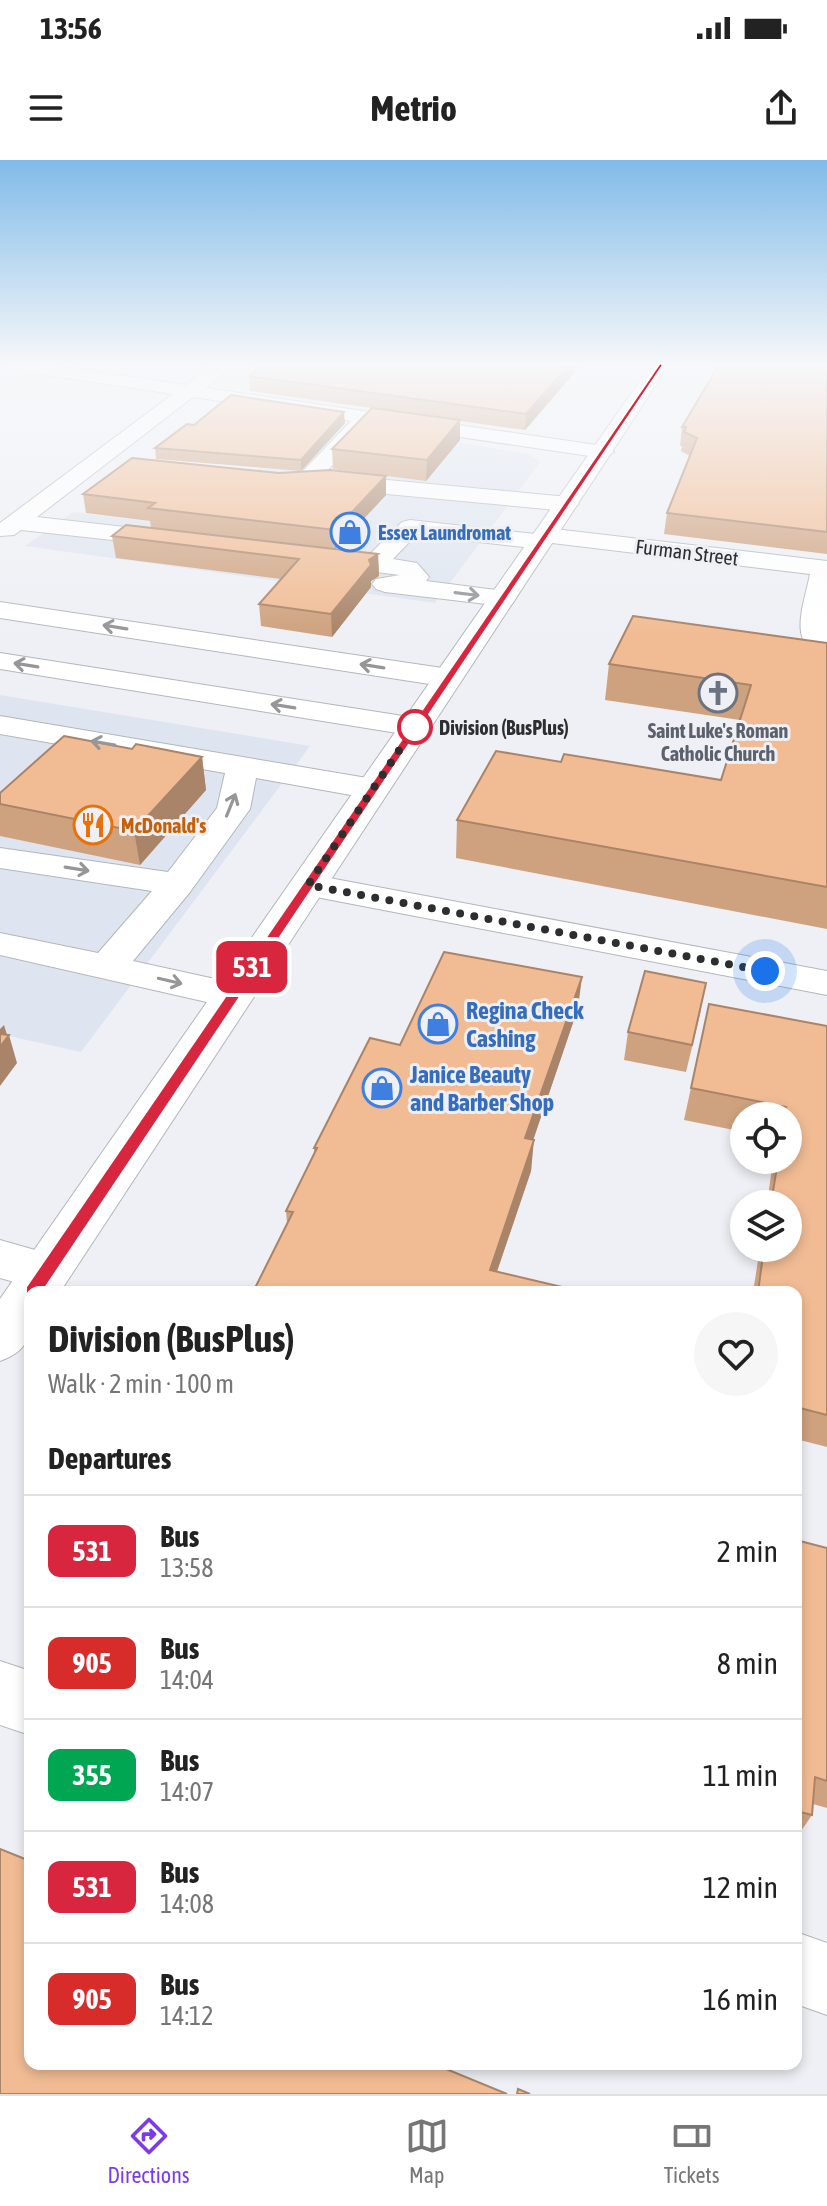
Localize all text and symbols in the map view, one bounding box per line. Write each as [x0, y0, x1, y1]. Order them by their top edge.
text: 13:56 [40, 11, 102, 45]
icon: menu [24, 86, 68, 130]
icon: share [759, 86, 803, 130]
text: Metrio [370, 87, 457, 129]
shop icon: Essex Laundromat [329, 511, 371, 553]
place label: Essex Laundromat [378, 521, 511, 544]
street label: Furman Street [634, 534, 740, 570]
one-way arrow [454, 587, 479, 602]
one-way arrow [103, 619, 128, 634]
one-way arrow [14, 657, 40, 672]
one-way arrow [360, 658, 386, 673]
church icon: Saint Luke's Roman Catholic Church [697, 672, 739, 714]
one-way arrow [271, 698, 296, 713]
marker: Division (BusPlus) [398, 710, 432, 744]
place label: Division (BusPlus) [439, 716, 569, 739]
place label: Saint Luke's Roman Catholic Church [648, 719, 788, 765]
one-way arrow [91, 734, 116, 749]
one-way arrow [225, 793, 239, 818]
restaurant icon: McDonald's [72, 804, 114, 846]
place label: McDonald's [121, 814, 206, 837]
one-way arrow [64, 862, 89, 877]
line badge: 531 [206, 941, 298, 993]
text: 531 [232, 951, 272, 983]
your location [745, 951, 785, 991]
one-way arrow [157, 974, 183, 989]
place label: Regina Check Cashing [466, 997, 584, 1052]
shop icon: Regina Check Cashing [417, 1003, 459, 1045]
place label: Janice Beauty and Barber Shop [409, 1061, 554, 1116]
shop icon: Janice Beauty and Barber Shop [361, 1067, 403, 1109]
map controls [730, 1102, 802, 1262]
button: locate [730, 1102, 802, 1174]
button: layers [730, 1190, 802, 1262]
button: heart [694, 1312, 778, 1396]
text: Division (BusPlus) [48, 1317, 295, 1360]
text: Walk · 2 min · 100 m [48, 1369, 234, 1399]
text: Departures [48, 1441, 171, 1475]
text: Bus [160, 1519, 199, 1553]
text: 2 min [717, 1534, 778, 1568]
text: 531 [72, 1535, 112, 1567]
text: 13:58 [160, 1553, 214, 1583]
text: Bus [160, 1631, 199, 1665]
text: 8 min [717, 1646, 778, 1680]
text: 905 [72, 1647, 112, 1679]
text: 14:04 [160, 1665, 214, 1695]
text: Bus [160, 1743, 199, 1777]
text: 11 min [703, 1758, 778, 1792]
text: 355 [72, 1759, 112, 1791]
text: 14:07 [160, 1777, 214, 1807]
text: Bus [160, 1855, 199, 1889]
text: 12 min [703, 1870, 778, 1904]
text: 531 [72, 1871, 112, 1903]
text: 14:08 [160, 1889, 214, 1919]
text: Bus [160, 1967, 199, 2001]
text: 16 min [703, 1982, 778, 2016]
text: 905 [72, 1983, 112, 2015]
text: 14:12 [160, 2001, 214, 2031]
tab: Directions [108, 2114, 190, 2188]
tab: Map [405, 2114, 449, 2188]
tab: Tickets [664, 2114, 719, 2188]

